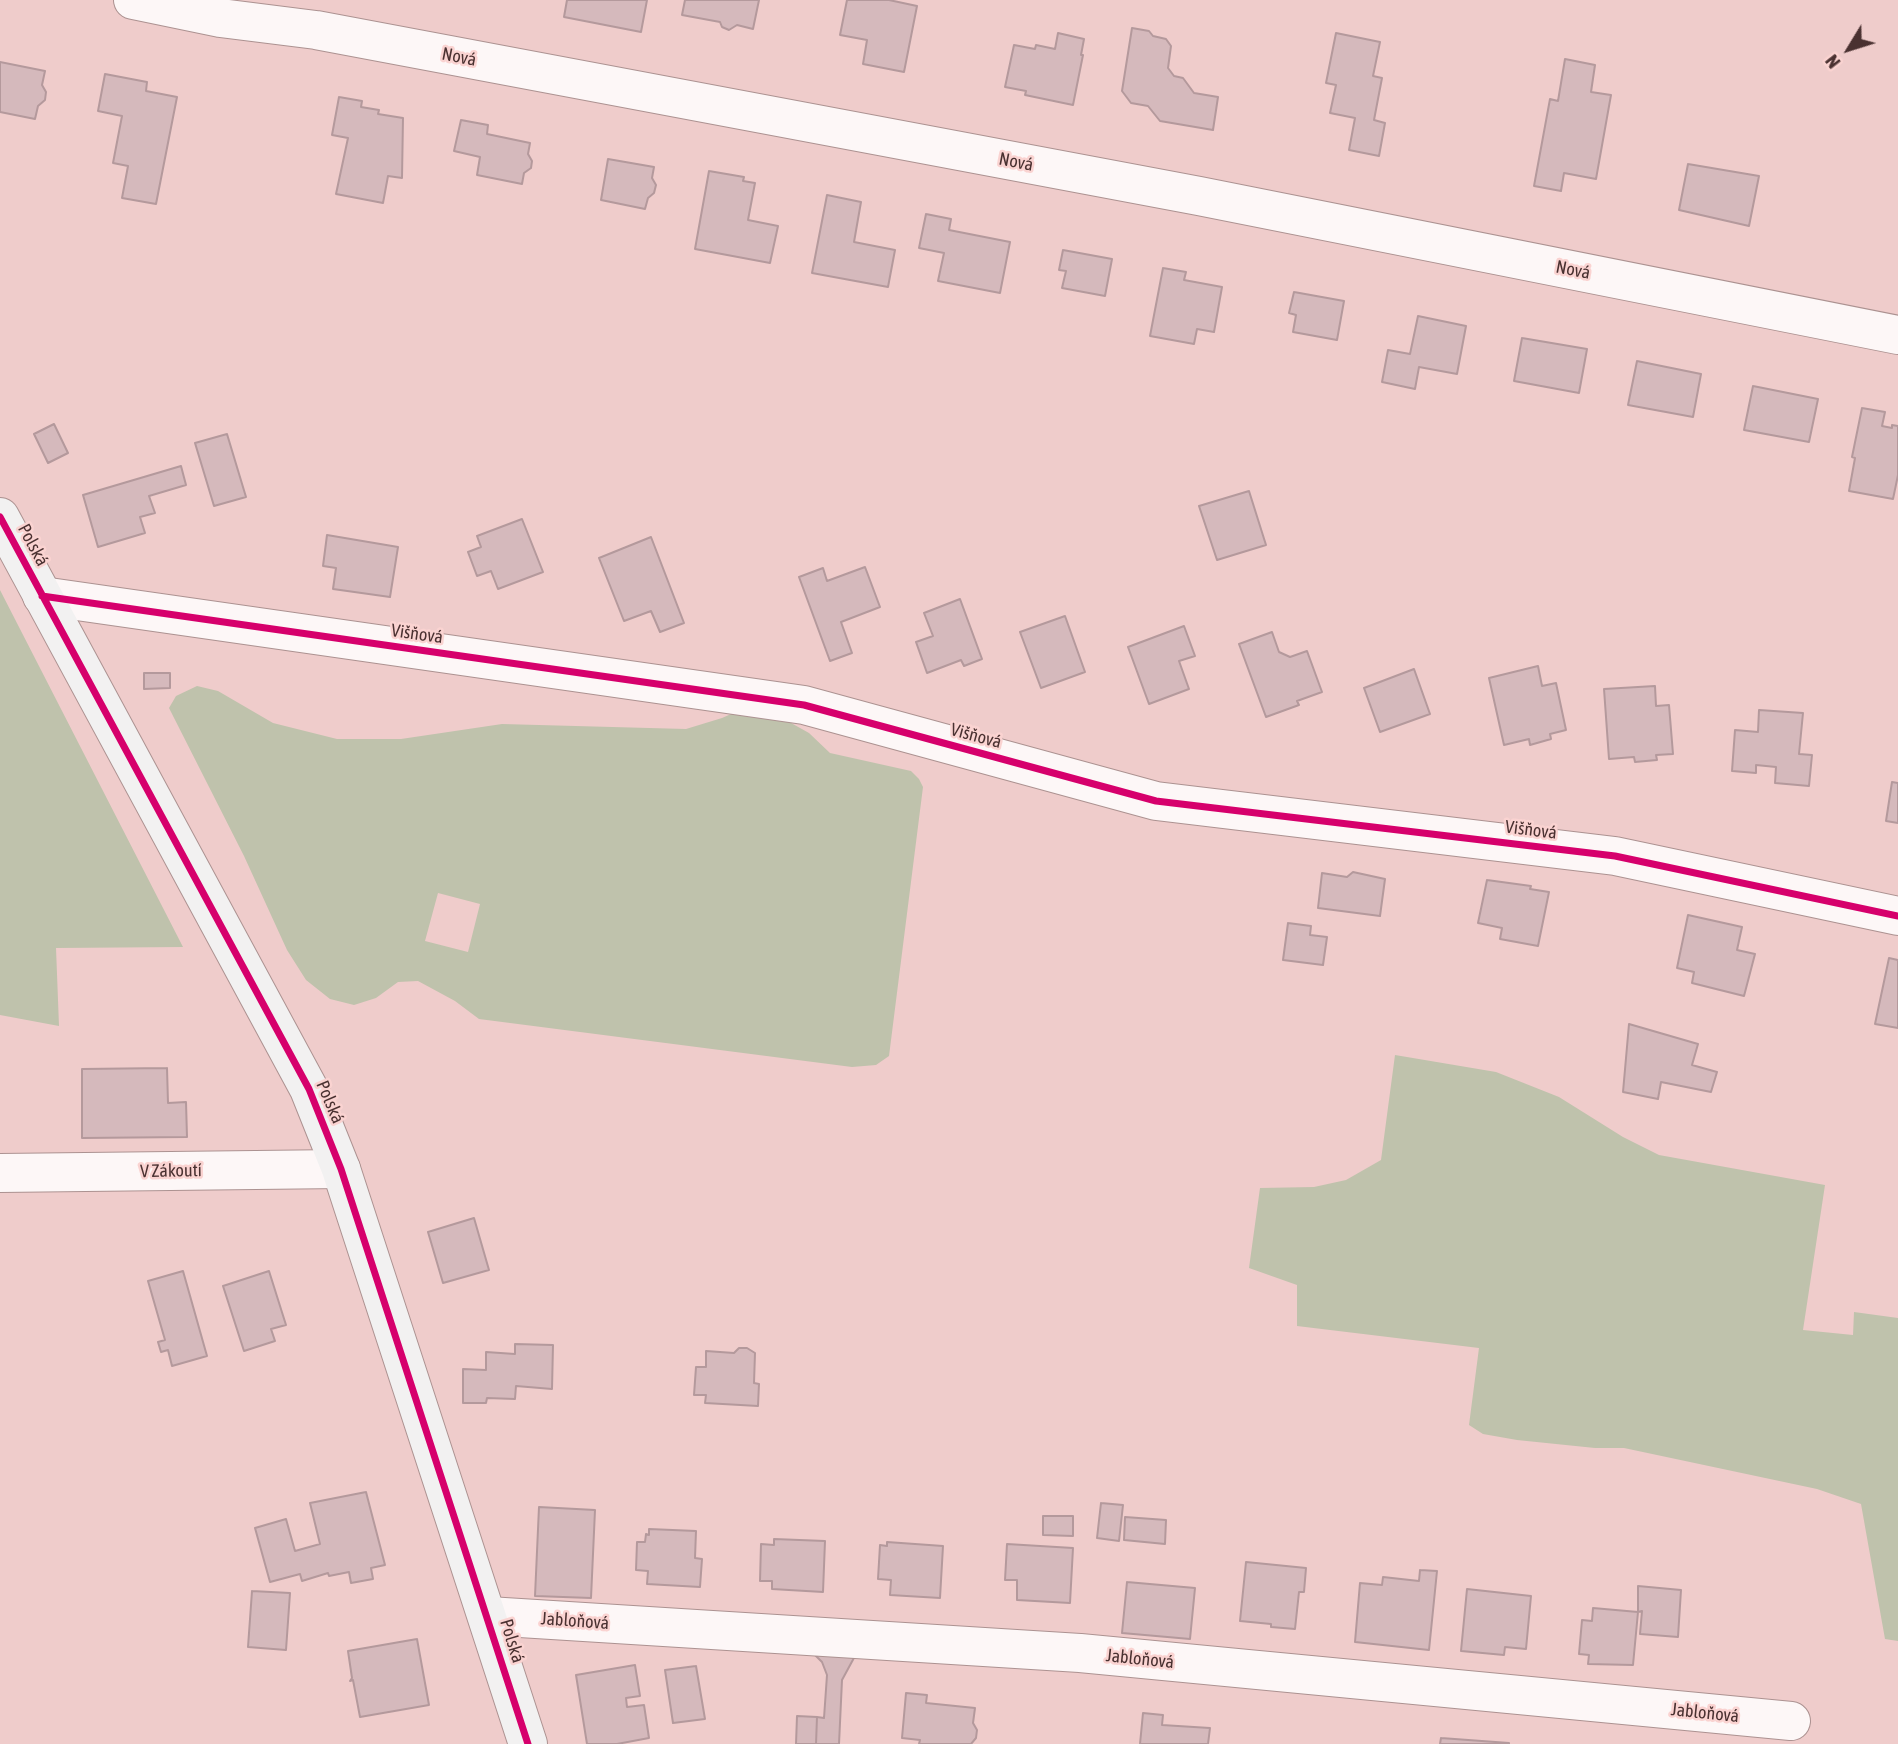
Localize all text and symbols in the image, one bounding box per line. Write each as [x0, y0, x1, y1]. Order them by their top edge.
north arrow [1814, 14, 1884, 84]
street label: Nová [440, 43, 478, 71]
text: N [1820, 51, 1845, 73]
street label: Nová [997, 148, 1035, 176]
street label: Nová [1554, 256, 1592, 284]
street label: Polská [13, 520, 53, 570]
street label: Višňová [390, 620, 444, 648]
street label: Višňová [948, 719, 1004, 753]
street label: Višňová [1504, 816, 1558, 844]
street label: Polská [311, 1077, 349, 1127]
street label: V Zákoutí [140, 1160, 202, 1182]
street label: Jabloňová [540, 1608, 610, 1634]
street label: Polská [495, 1617, 529, 1665]
street label: Jabloňová [1105, 1645, 1175, 1673]
street label: Jabloňová [1670, 1699, 1740, 1727]

